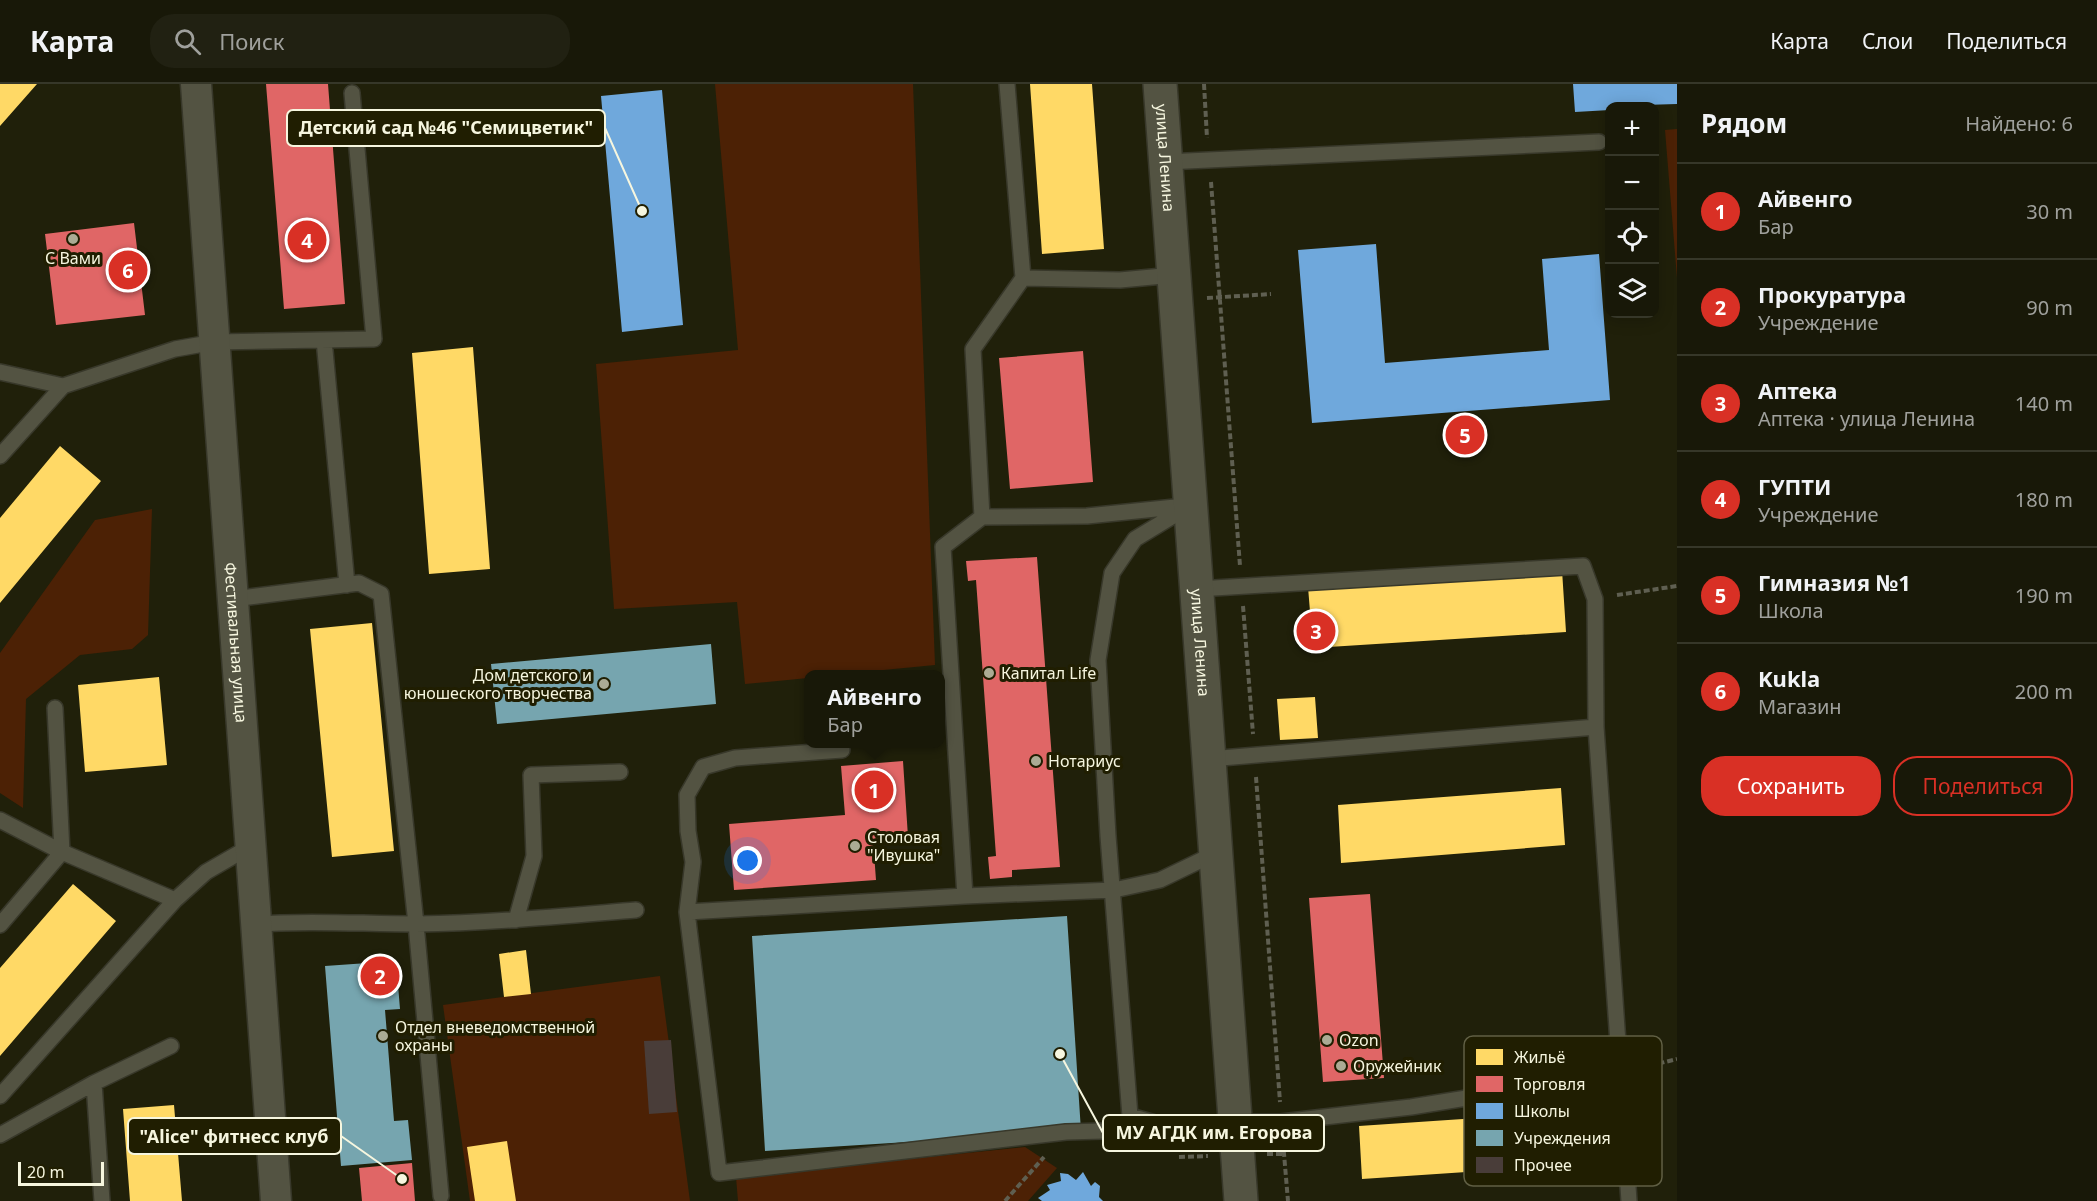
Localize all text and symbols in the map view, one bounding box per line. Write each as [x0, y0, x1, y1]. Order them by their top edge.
search box [150, 14, 570, 68]
text: Карта [30, 22, 114, 60]
icon: search [171, 25, 204, 58]
text: Поиск [219, 26, 285, 56]
text: Карта [1770, 27, 1829, 55]
text: Слои [1862, 27, 1913, 55]
text: Поделиться [1946, 27, 2067, 55]
map controls [1605, 102, 1659, 318]
button: + [1605, 102, 1659, 156]
street label: улица Ленина [1150, 103, 1180, 212]
text: Рядом [1701, 105, 1787, 141]
callout: Детский сад №46 "Семицветик" [287, 110, 605, 146]
text: Найдено: 6 [1965, 110, 2073, 137]
text: Детский сад №46 "Семицветик" [299, 115, 593, 139]
button: − [1605, 156, 1659, 210]
text: Айвенго [1758, 183, 1852, 213]
text: 1 [1715, 198, 1726, 225]
text: 30 m [2026, 198, 2073, 225]
button: locate [1605, 210, 1659, 264]
text: Бар [1758, 213, 1794, 240]
pin: 4 [288, 218, 326, 262]
marker: С Вами [66, 232, 80, 246]
place label: С Вами [45, 247, 101, 269]
pin: 6 [108, 248, 148, 292]
button: layers [1605, 264, 1659, 318]
text: Прокуратура [1758, 279, 1906, 309]
text: 2 [1715, 294, 1726, 321]
text: 90 m [2026, 294, 2073, 321]
text: Учреждение [1758, 309, 1879, 336]
text: Аптека [1758, 375, 1838, 405]
text: 3 [1715, 390, 1726, 417]
text: 140 m [2015, 390, 2073, 417]
text: Аптека · улица Ленина [1758, 405, 1975, 432]
pin: 5 [1446, 412, 1484, 458]
text: ГУПТИ [1758, 471, 1831, 501]
text: 4 [1715, 486, 1726, 513]
text: 180 m [2015, 486, 2073, 513]
text: Учреждение [1758, 501, 1879, 528]
street label: Фестивальная улица [219, 562, 253, 724]
text: Гимназия №1 [1758, 567, 1911, 597]
text: 5 [1715, 582, 1726, 609]
text: 190 m [2015, 582, 2073, 609]
street label: улица Ленина [1186, 588, 1215, 697]
text: Школа [1758, 597, 1824, 624]
pin: 3 [1296, 608, 1336, 654]
place label: Капитал Life [1001, 662, 1096, 684]
text: Kukla [1758, 663, 1820, 693]
place label: Дом детского и юношеского творчества [404, 664, 592, 704]
marker: Капитал Life [982, 666, 996, 680]
popup [804, 670, 945, 748]
marker: Дом детского и юношеского творчества [597, 677, 611, 691]
text: 6 [1715, 678, 1726, 705]
text: 200 m [2015, 678, 2073, 705]
text: Айвенго [827, 681, 922, 711]
text: Магазин [1758, 693, 1842, 720]
text: Бар [827, 711, 863, 738]
place label: Нотариус [1048, 750, 1121, 772]
marker: Нотариус [1029, 754, 1043, 768]
button: Сохранить [1701, 756, 1881, 816]
button: Поделиться [1893, 756, 2073, 816]
pin: 1 [854, 768, 894, 812]
place label: Столовая "Ивушка" [867, 826, 940, 866]
marker: Столовая "Ивушка" [848, 839, 862, 853]
your location [733, 846, 762, 875]
pin: 2 [360, 954, 400, 998]
place label: Отдел вневедомственной охраны [395, 1016, 595, 1056]
marker: Отдел вневедомственной охраны [376, 1029, 390, 1043]
place label: Ozon [1339, 1029, 1379, 1051]
marker: Ozon [1320, 1033, 1334, 1047]
legend [1464, 1036, 1662, 1186]
text: Жильё [1514, 1046, 1566, 1068]
place label: Оружейник [1353, 1055, 1442, 1077]
marker: Оружейник [1334, 1059, 1348, 1073]
text: Торговля [1514, 1073, 1586, 1095]
text: Школы [1514, 1100, 1570, 1122]
callout: МУ АГДК им. Егорова [1103, 1115, 1324, 1151]
callout: "Alice" фитнесс клуб [128, 1118, 341, 1154]
text: МУ АГДК им. Егорова [1115, 1120, 1313, 1144]
text: "Alice" фитнесс клуб [139, 1124, 329, 1148]
text: Учреждения [1514, 1127, 1611, 1149]
text: Прочее [1514, 1154, 1572, 1176]
scale bar [18, 1159, 104, 1186]
text: 20 m [27, 1161, 64, 1183]

